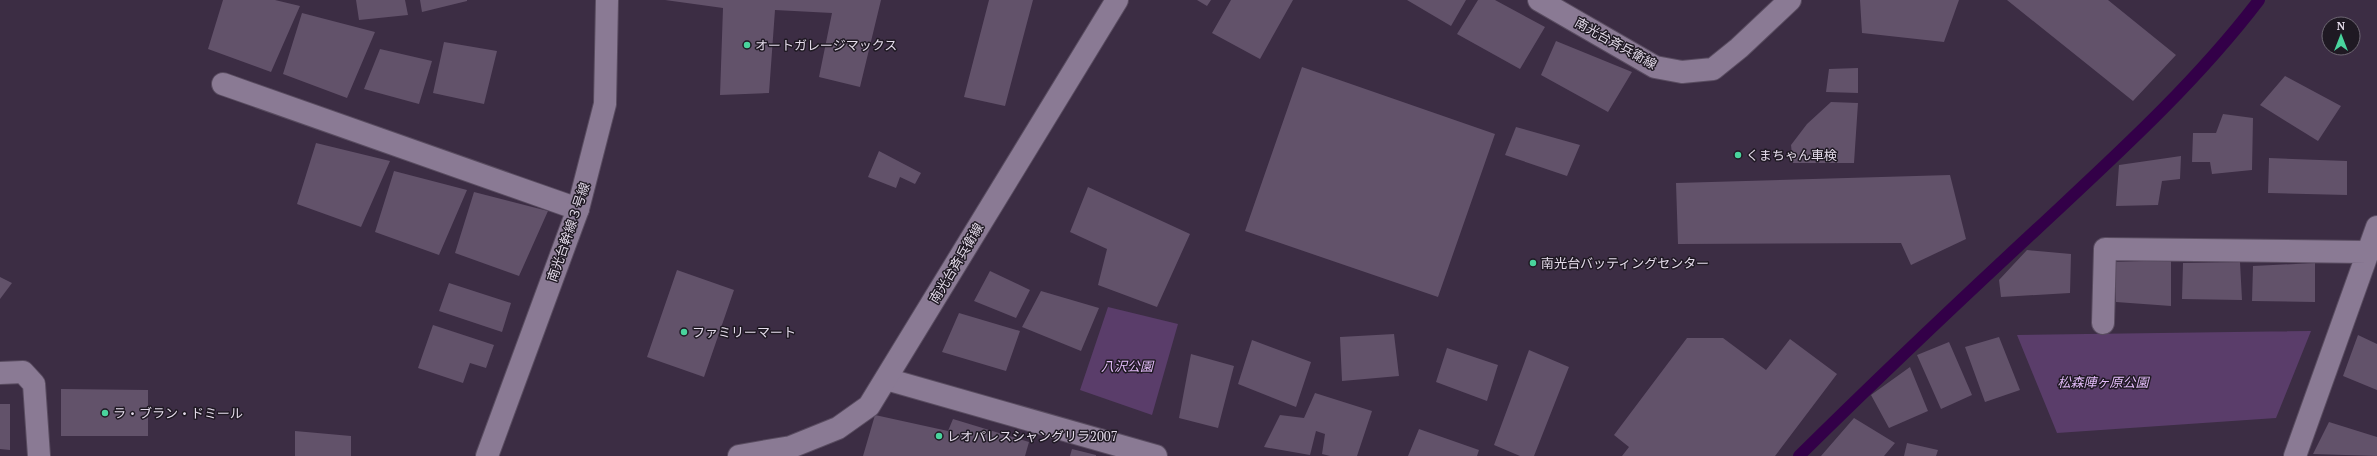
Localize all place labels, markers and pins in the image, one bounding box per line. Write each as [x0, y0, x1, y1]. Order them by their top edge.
place label: オートガレージマックス [755, 36, 897, 54]
marker: オートガレージマックス [742, 40, 752, 50]
place label: くまちゃん車検 [1746, 146, 1837, 164]
marker: くまちゃん車検 [1733, 150, 1743, 160]
place label: 南光台バッティングセンター [1541, 254, 1709, 272]
marker: 南光台バッティングセンター [1528, 258, 1538, 268]
place label: ファミリーマート [692, 323, 796, 341]
marker: ファミリーマート [679, 327, 689, 337]
place label: ラ・ブラン・ドミール [113, 404, 243, 422]
marker: ラ・ブラン・ドミール [100, 408, 110, 418]
place label: レオパレスシャングリラ2007 [947, 427, 1118, 445]
marker: レオパレスシャングリラ2007 [934, 431, 944, 441]

